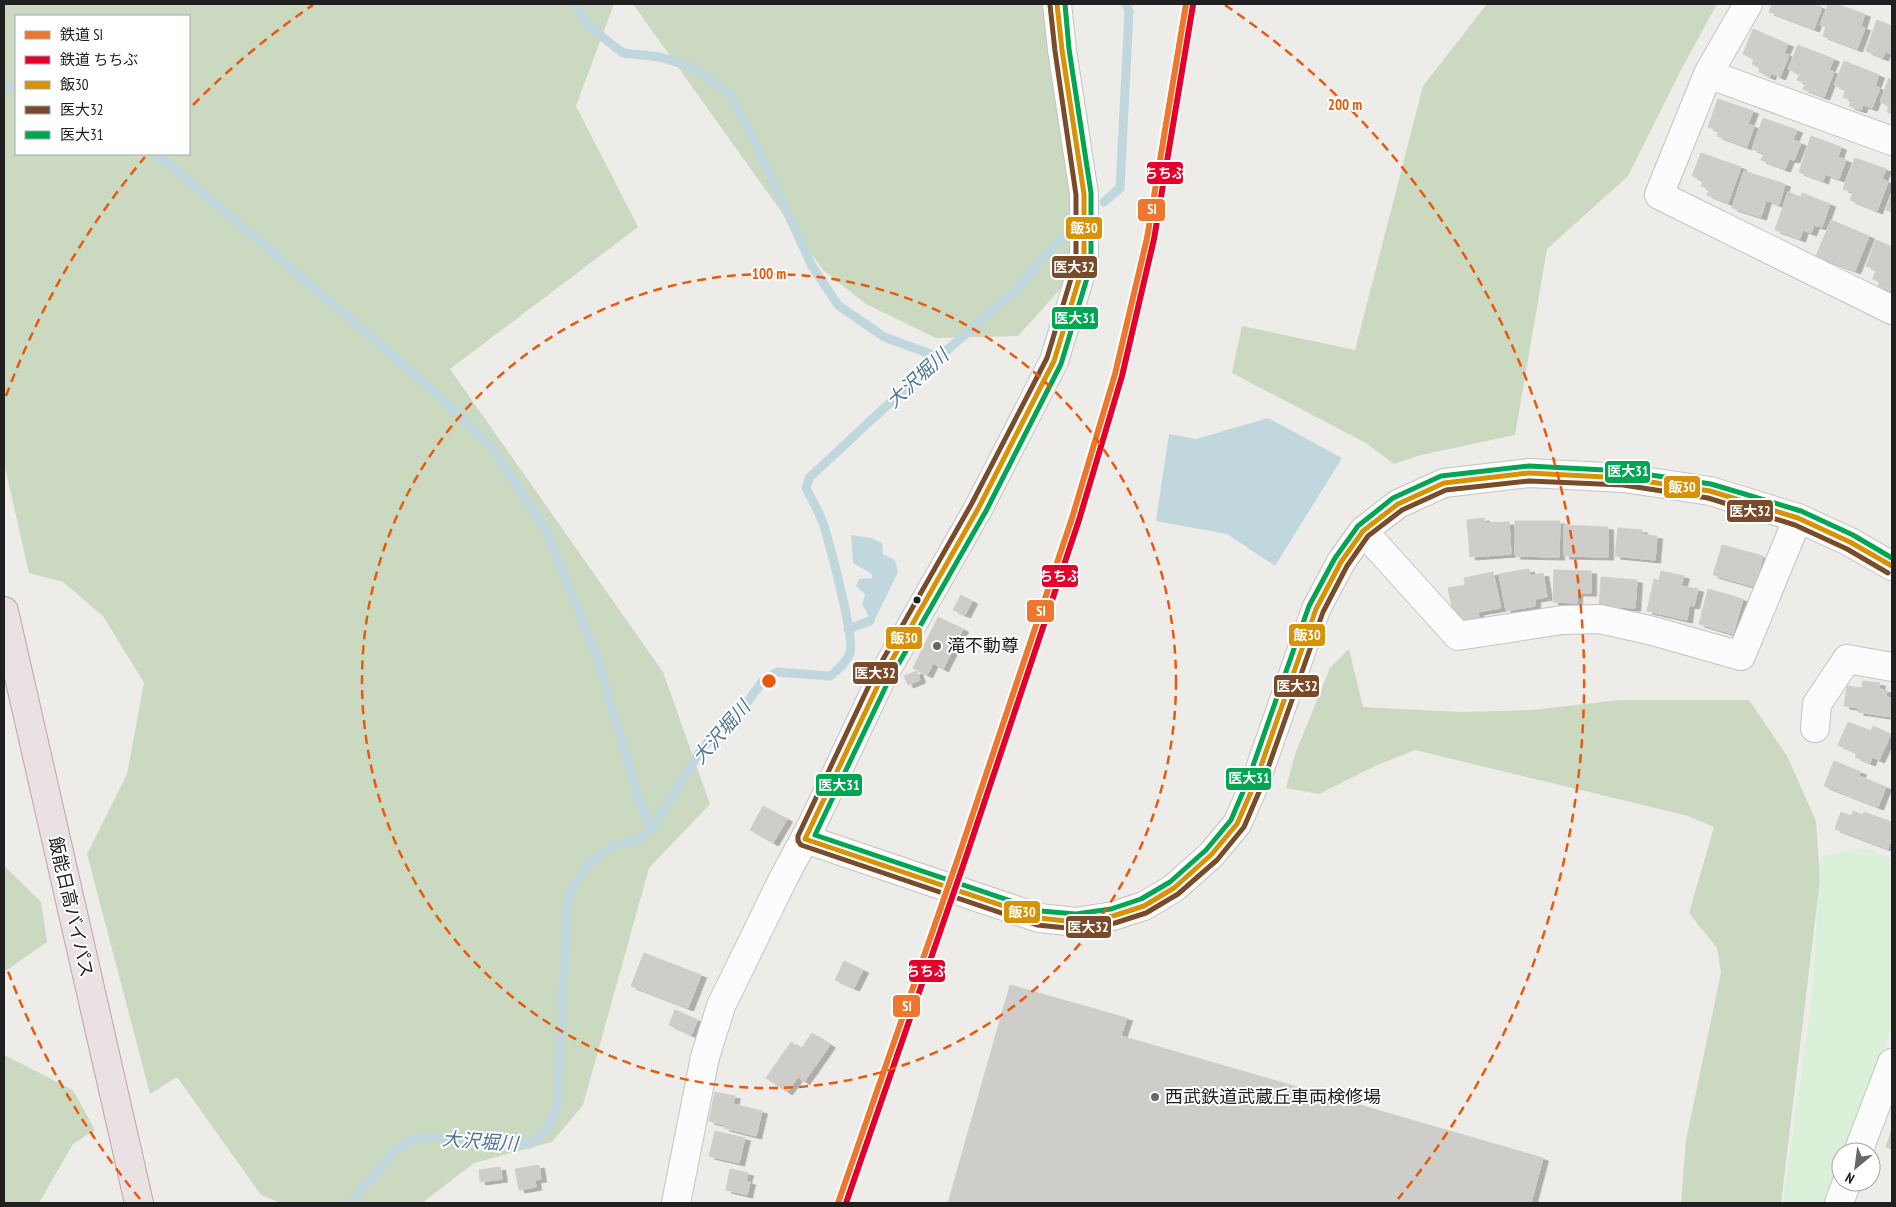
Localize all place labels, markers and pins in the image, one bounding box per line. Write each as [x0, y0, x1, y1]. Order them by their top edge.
unlabelled marker [912, 595, 922, 605]
place label: 滝不動尊 [947, 634, 1019, 657]
marker: 滝不動尊 [931, 640, 943, 652]
centre of rings [760, 672, 778, 690]
place label: 西武鉄道武蔵丘車両検修場 [1165, 1085, 1381, 1108]
marker: 西武鉄道武蔵丘車両検修場 [1149, 1091, 1161, 1103]

